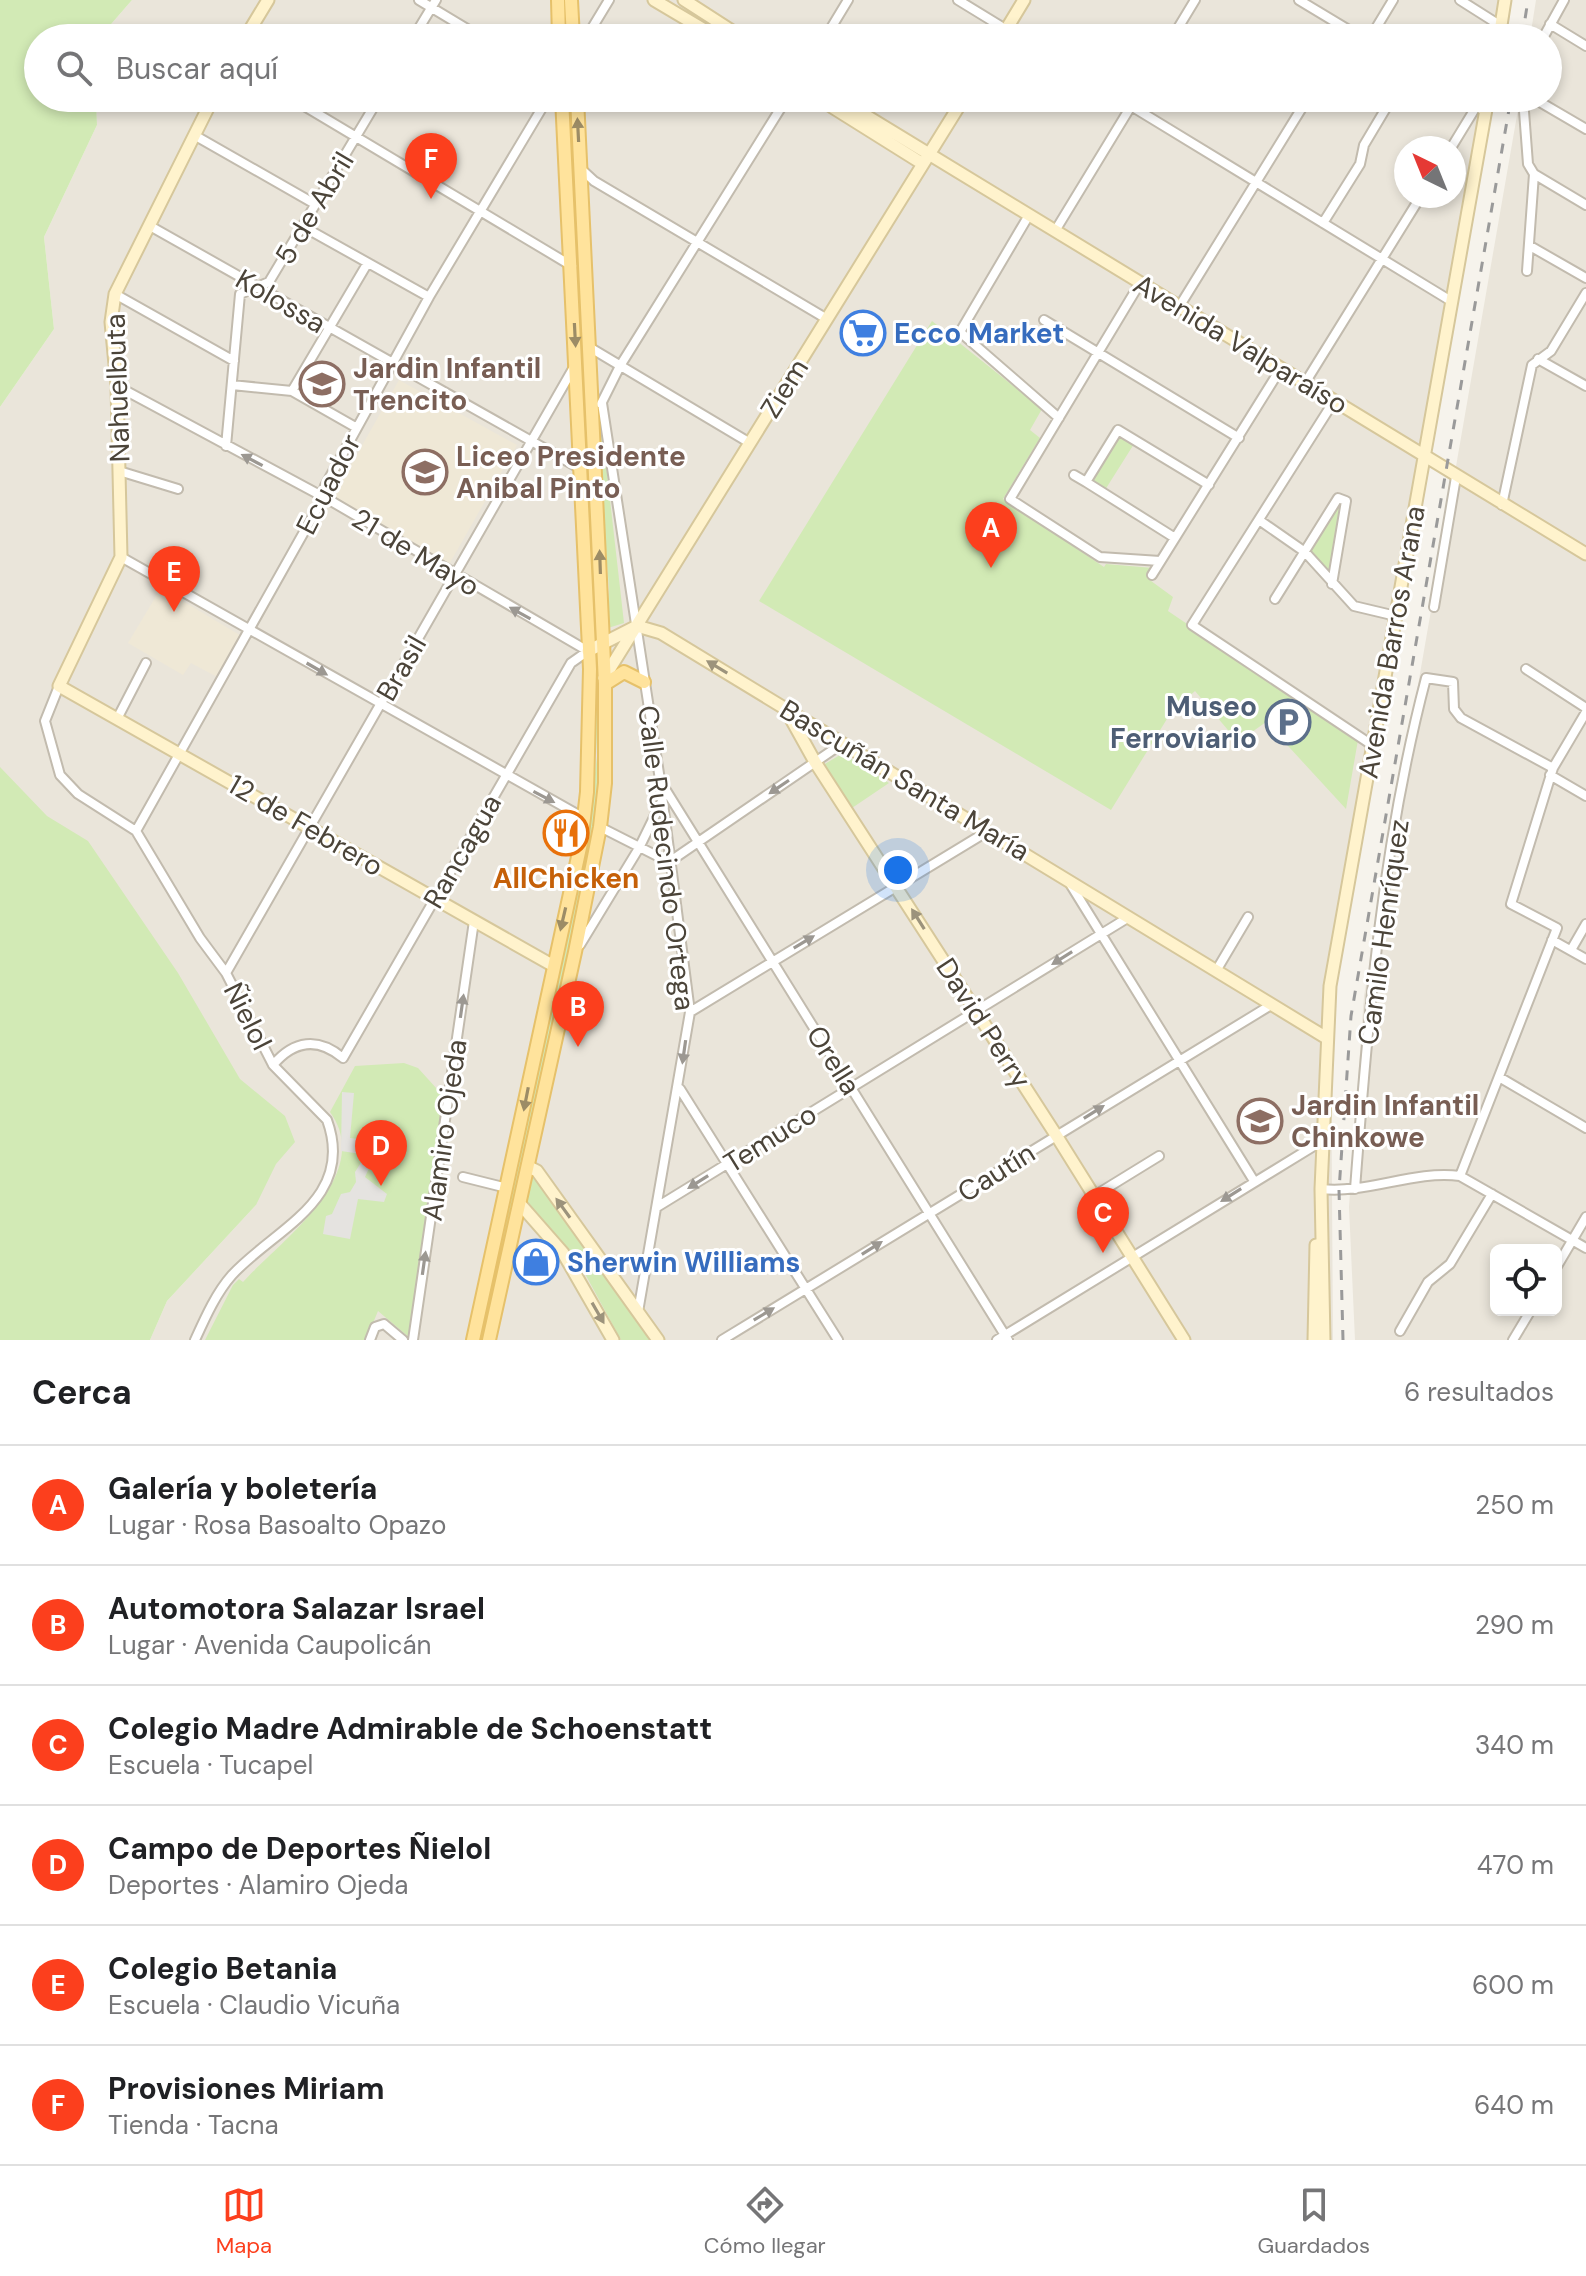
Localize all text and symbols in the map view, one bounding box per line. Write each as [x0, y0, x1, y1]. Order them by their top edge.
search box [24, 24, 1562, 112]
icon: search [52, 46, 96, 90]
text: Buscar aquí [116, 49, 278, 88]
one-way arrow [572, 117, 585, 142]
pin: F [405, 133, 457, 199]
north arrow [1394, 136, 1466, 208]
street label: 5 de Abril [266, 145, 362, 271]
street label: Kolossa [229, 261, 333, 342]
street label: Avenida Valparaíso [1127, 266, 1355, 423]
supermarket icon: Ecco Market [839, 309, 887, 357]
street label: Nahuelbuta [96, 313, 139, 463]
place label: Ecco Market [894, 315, 1064, 352]
one-way arrow [569, 323, 582, 348]
place label: Jardin Infantil Trencito [353, 350, 541, 419]
street label: Ziem [752, 352, 817, 425]
school or university icon: Jardin Infantil Trencito [298, 360, 346, 408]
street label: Ecuador [288, 428, 369, 541]
place label: Liceo Presidente Anibal Pinto [456, 438, 686, 507]
school or university icon: Liceo Presidente Anibal Pinto [401, 448, 449, 496]
one-way arrow [241, 453, 264, 466]
street label: 21 de Mayo [345, 500, 486, 605]
pin: A [965, 502, 1017, 568]
street label: Avenida Barros Arana [1349, 503, 1434, 781]
pin: E [148, 546, 200, 612]
one-way arrow [593, 549, 606, 574]
one-way arrow [509, 606, 532, 619]
street label: Brasil [368, 629, 435, 708]
one-way arrow [706, 660, 728, 674]
one-way arrow [306, 662, 329, 676]
place label: Museo Ferroviario [1110, 688, 1257, 757]
street label: Bascuñán Santa María [773, 691, 1036, 870]
parking icon: Museo Ferroviario [1264, 698, 1312, 746]
street label: Calle Rudecindo Ortega [629, 703, 704, 1013]
street label: 12 de Febrero [221, 766, 390, 885]
one-way arrow [768, 779, 789, 794]
street label: Rancagua [415, 788, 510, 915]
one-way arrow [533, 789, 555, 803]
restaurant icon: AllChicken [542, 809, 590, 857]
street label: Camilo Henríquez [1349, 817, 1418, 1047]
your location [878, 850, 918, 890]
place label: AllChicken [493, 860, 639, 897]
one-way arrow [556, 907, 569, 932]
one-way arrow [911, 908, 925, 930]
one-way arrow [793, 936, 815, 950]
one-way arrow [1051, 950, 1073, 964]
street label: David Perry [928, 951, 1039, 1095]
street label: Ñielol [215, 976, 280, 1056]
pin: B [552, 981, 604, 1047]
one-way arrow [456, 993, 469, 1018]
street label: Orella [798, 1019, 869, 1102]
street label: Alamiro Ojeda [413, 1037, 476, 1223]
one-way arrow [678, 1040, 691, 1065]
one-way arrow [519, 1087, 531, 1112]
place label: Jardin Infantil Chinkowe [1291, 1087, 1479, 1156]
street label: Temuco [717, 1096, 824, 1181]
school or university icon: Jardin Infantil Chinkowe [1236, 1097, 1284, 1145]
one-way arrow [1083, 1105, 1105, 1119]
pin: D [355, 1120, 407, 1186]
street label: Cautín [951, 1134, 1042, 1211]
one-way arrow [687, 1175, 709, 1189]
pin: C [1077, 1187, 1129, 1253]
one-way arrow [1220, 1188, 1242, 1202]
one-way arrow [556, 1198, 572, 1218]
shop icon: Sherwin Williams [512, 1238, 560, 1286]
one-way arrow [861, 1241, 883, 1255]
place label: Sherwin Williams [567, 1244, 800, 1281]
map controls [1490, 1244, 1562, 1316]
button: locate [1490, 1244, 1562, 1316]
one-way arrow [418, 1250, 431, 1275]
one-way arrow [591, 1302, 605, 1324]
one-way arrow [753, 1308, 775, 1322]
text: Cerca [32, 1370, 132, 1415]
text: 6 resultados [1404, 1375, 1554, 1409]
text: Galería y boletería [108, 1469, 377, 1508]
text: A [49, 1488, 67, 1522]
text: 250 m [1475, 1488, 1554, 1522]
text: Lugar · Rosa Basoalto Opazo [108, 1508, 446, 1542]
text: Automotora Salazar Israel [108, 1589, 485, 1628]
text: B [50, 1608, 66, 1642]
text: 290 m [1475, 1608, 1554, 1642]
text: Lugar · Avenida Caupolicán [108, 1628, 432, 1662]
text: Colegio Madre Admirable de Schoenstatt [108, 1709, 712, 1748]
text: C [48, 1728, 68, 1762]
text: 340 m [1475, 1728, 1554, 1762]
text: Escuela · Tucapel [108, 1748, 313, 1782]
text: Campo de Deportes Ñielol [108, 1829, 491, 1868]
text: D [49, 1848, 67, 1882]
text: 470 m [1477, 1848, 1554, 1882]
text: Deportes · Alamiro Ojeda [108, 1868, 408, 1902]
text: Colegio Betania [108, 1949, 337, 1988]
text: E [50, 1968, 66, 2002]
text: 600 m [1472, 1968, 1554, 2002]
text: Escuela · Claudio Vicuña [108, 1988, 400, 2022]
text: Provisiones Miriam [108, 2069, 384, 2108]
text: F [51, 2088, 65, 2122]
text: 640 m [1474, 2088, 1554, 2122]
text: Tienda · Tacna [108, 2108, 279, 2142]
tab: Mapa [216, 2183, 272, 2260]
tab: Cómo llegar [704, 2183, 826, 2260]
tab: Guardados [1258, 2183, 1370, 2260]

